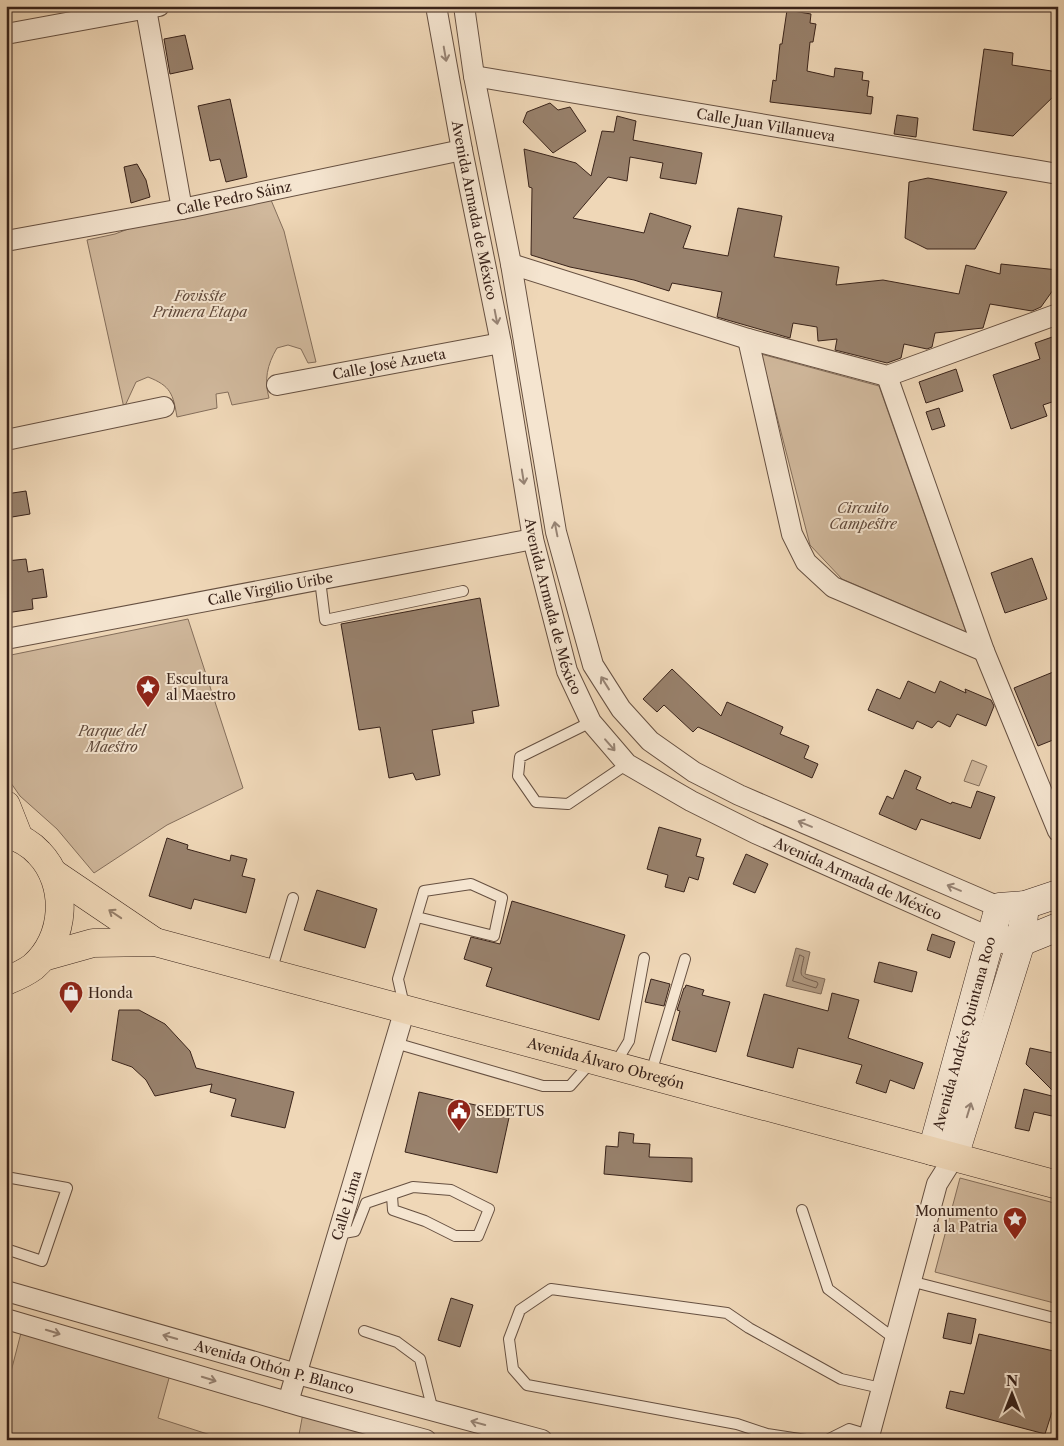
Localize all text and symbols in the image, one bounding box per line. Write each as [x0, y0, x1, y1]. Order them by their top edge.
one-way arrow [440, 46, 450, 62]
street label: Calle Juan Villanueva [695, 104, 837, 146]
street label: Avenida Armada de México [448, 118, 501, 302]
street label: Calle Pedro Sáinz [175, 177, 293, 219]
park label: Fovisste Primera Etapa [152, 287, 248, 321]
one-way arrow [491, 308, 501, 324]
street label: Calle José Azueta [331, 344, 448, 383]
one-way arrow [518, 469, 528, 485]
park label: Circuito Campestre [829, 499, 898, 533]
street label: Avenida Armada de México [521, 516, 586, 697]
one-way arrow [551, 521, 560, 537]
street label: Calle Virgilio Uribe [206, 568, 335, 610]
place label: Escultura al Maestro [166, 670, 236, 704]
place icon: Escultura al Maestro [135, 674, 161, 708]
one-way arrow [599, 676, 609, 690]
park label: Parque del Maestro [77, 722, 147, 756]
one-way arrow [604, 738, 616, 751]
one-way arrow [798, 818, 813, 828]
street label: Avenida Armada de México [770, 833, 945, 924]
one-way arrow [947, 883, 962, 893]
one-way arrow [108, 909, 122, 919]
street label: Avenida Andrés Quintana Roo [929, 934, 1000, 1133]
shop icon: Honda [58, 980, 84, 1014]
place label: Honda [88, 984, 134, 1002]
street label: Avenida Álvaro Obregón [525, 1033, 687, 1093]
public building icon: SEDETUS [446, 1098, 472, 1132]
place label: SEDETUS [476, 1102, 545, 1120]
one-way arrow [964, 1102, 974, 1118]
street label: Calle Lima [328, 1168, 366, 1243]
place label: Monumento a la Patria [915, 1202, 999, 1236]
place icon: Monumento a la Patria [1002, 1206, 1028, 1240]
one-way arrow [45, 1328, 61, 1338]
one-way arrow [162, 1332, 178, 1342]
street label: Avenida Othón P. Blanco [192, 1336, 356, 1398]
north arrow [986, 1368, 1036, 1418]
text: N [1006, 1372, 1018, 1390]
one-way arrow [200, 1374, 216, 1384]
one-way arrow [471, 1417, 487, 1427]

